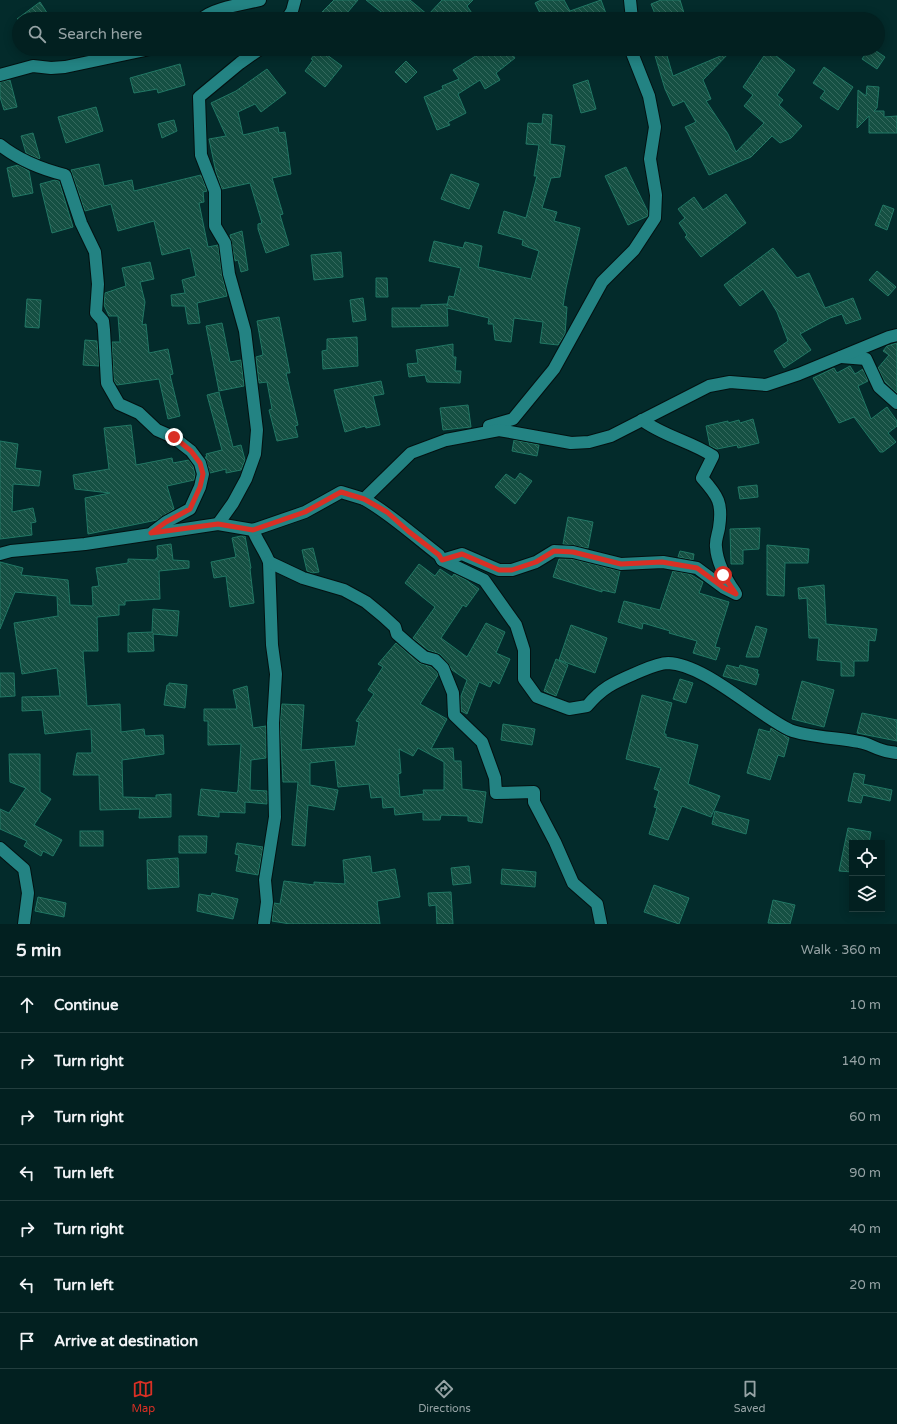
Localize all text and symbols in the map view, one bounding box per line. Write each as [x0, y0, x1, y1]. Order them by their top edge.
search box [12, 12, 885, 56]
icon: search [26, 23, 48, 45]
text: Search here [58, 25, 142, 43]
route end [165, 428, 183, 446]
route start [714, 566, 732, 584]
map controls [849, 840, 885, 912]
button: locate [849, 840, 885, 876]
button: layers [849, 876, 885, 912]
text: 5 min [16, 940, 61, 961]
text: Walk · 360 m [801, 942, 881, 958]
icon: ahead [16, 994, 38, 1016]
text: Continue [54, 996, 118, 1014]
text: 10 m [849, 997, 881, 1013]
icon: right [16, 1050, 38, 1072]
text: Turn right [54, 1052, 124, 1070]
text: 140 m [841, 1053, 881, 1069]
icon: right [16, 1106, 38, 1128]
text: Turn right [54, 1108, 124, 1126]
text: 60 m [849, 1109, 881, 1125]
icon: left [16, 1162, 38, 1184]
text: Turn left [54, 1164, 114, 1182]
text: 90 m [849, 1165, 881, 1181]
icon: right [16, 1218, 38, 1240]
text: Turn right [54, 1220, 124, 1238]
text: 40 m [849, 1221, 881, 1237]
icon: left [16, 1274, 38, 1296]
text: Turn left [54, 1276, 114, 1294]
text: 20 m [849, 1277, 881, 1293]
icon: arrive [16, 1330, 38, 1352]
text: Arrive at destination [54, 1332, 198, 1350]
tab: Map [131, 1378, 155, 1415]
tab: Directions [418, 1378, 471, 1415]
tab: Saved [734, 1378, 766, 1415]

